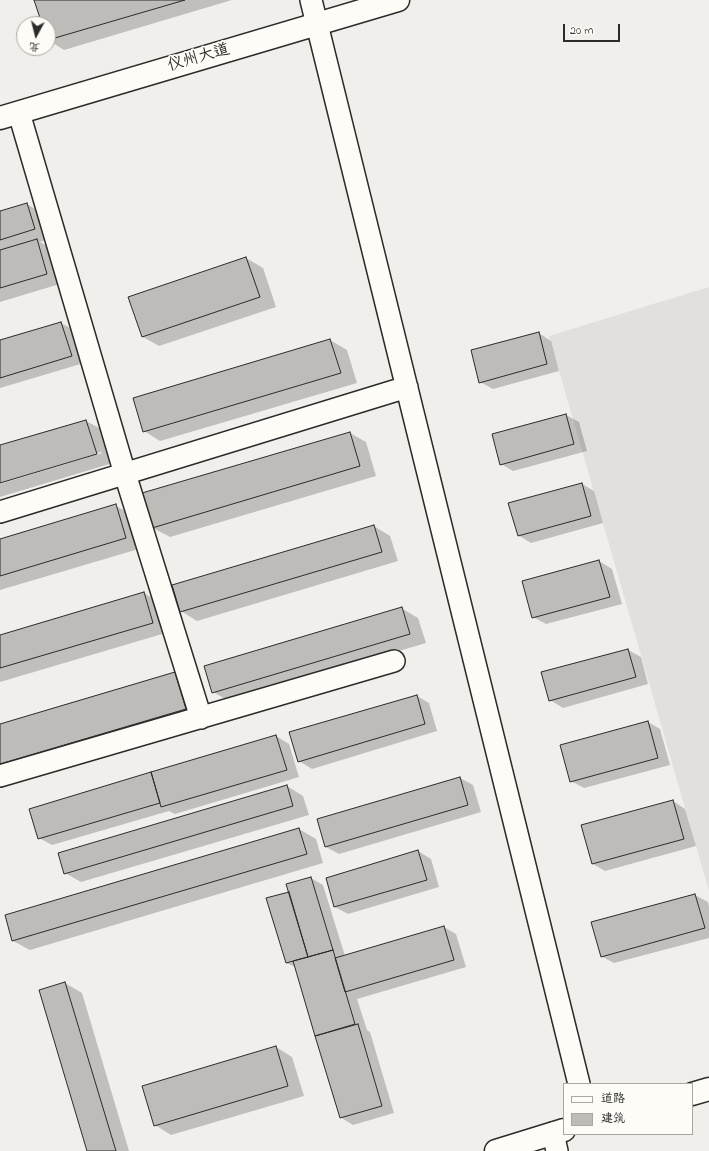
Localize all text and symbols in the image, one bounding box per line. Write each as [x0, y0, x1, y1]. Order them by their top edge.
north arrow [16, 16, 56, 56]
scale bar [565, 16, 622, 42]
text: 20 m [570, 22, 593, 40]
text: 北 [28, 38, 41, 56]
street label: 仪州大道 [166, 41, 232, 77]
legend [563, 1083, 693, 1135]
text: 道路 [601, 1090, 625, 1108]
text: 建筑 [601, 1110, 625, 1128]

